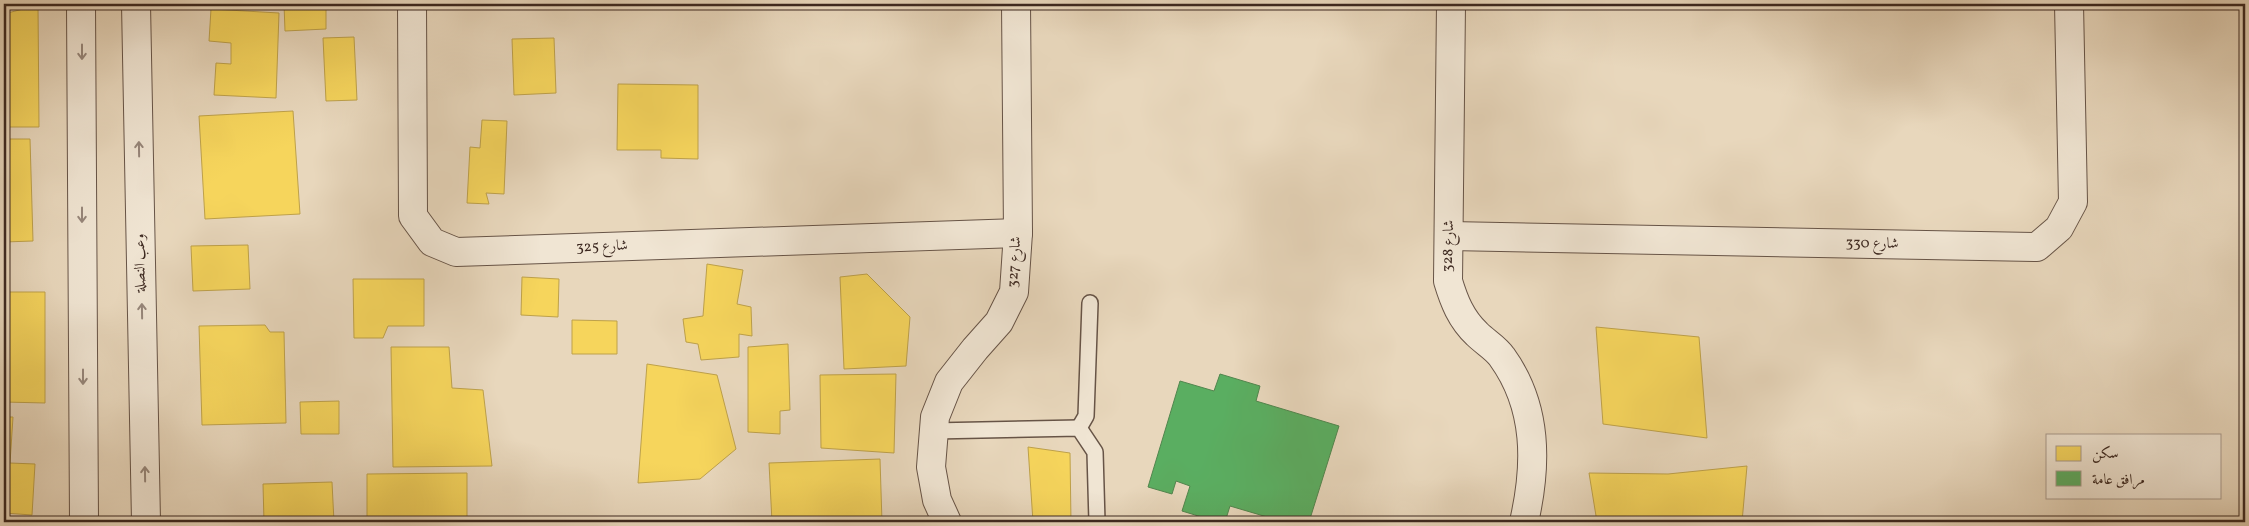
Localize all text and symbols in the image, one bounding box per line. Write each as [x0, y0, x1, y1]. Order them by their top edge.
one-way arrow [77, 44, 87, 60]
one-way arrow [134, 141, 144, 157]
one-way arrow [77, 206, 87, 223]
street label: شارع 328 [1438, 219, 1461, 273]
street label: شارع 330 [1845, 233, 1899, 256]
street label: وعب النصلة [130, 234, 152, 293]
street label: شارع 327 [1003, 235, 1028, 289]
street label: شارع 325 [576, 236, 628, 259]
one-way arrow [137, 303, 147, 320]
one-way arrow [78, 369, 88, 385]
legend [2046, 434, 2222, 498]
text: سكن [2092, 444, 2119, 465]
one-way arrow [140, 466, 150, 482]
text: مرافق عامة [2092, 470, 2145, 491]

